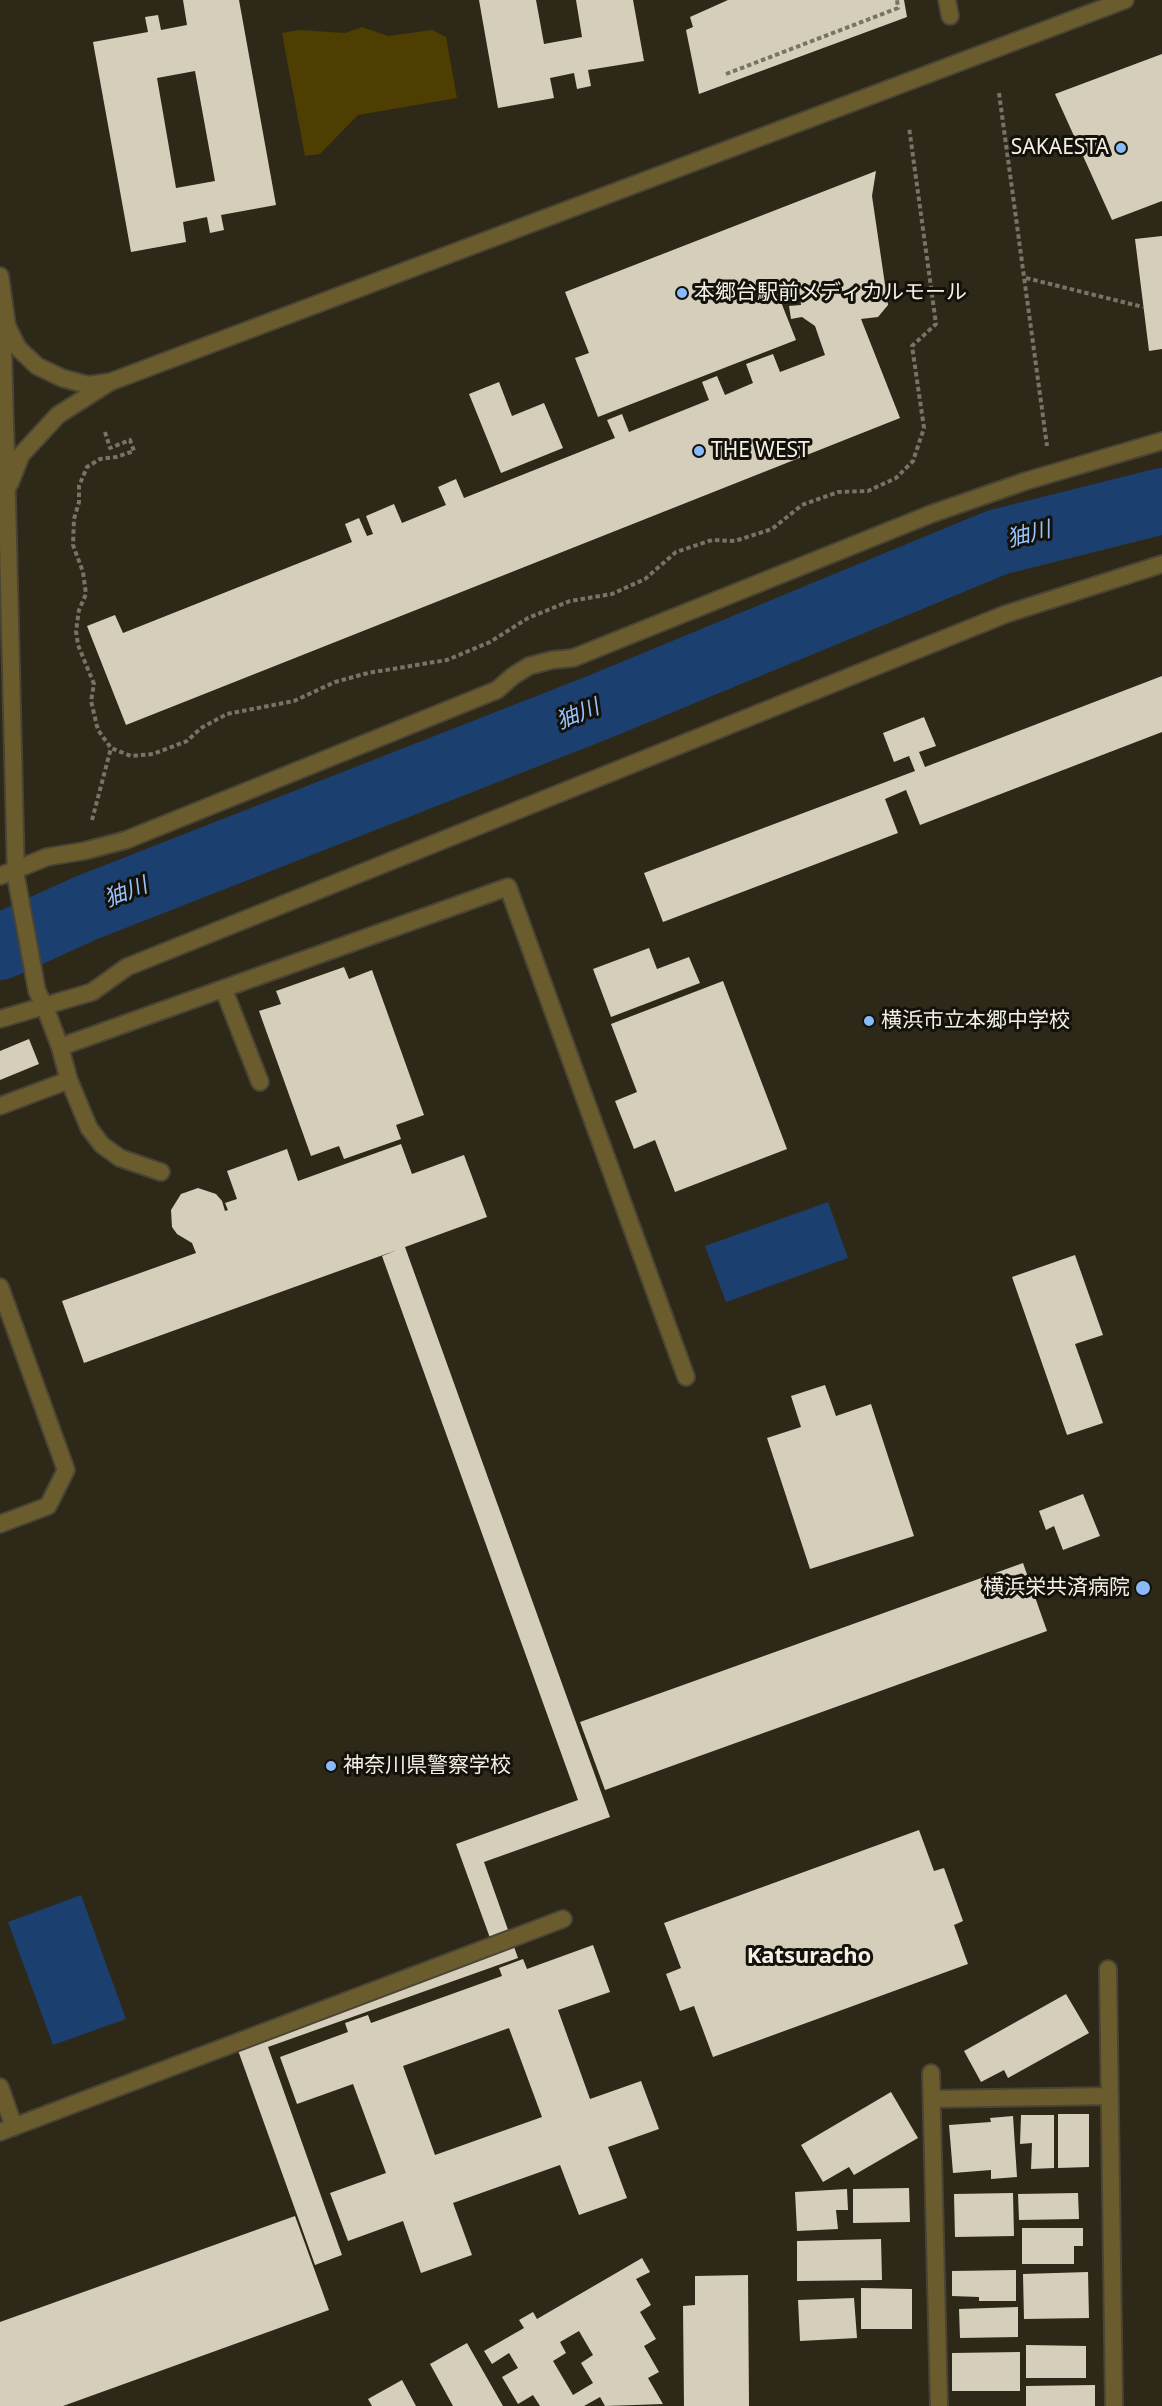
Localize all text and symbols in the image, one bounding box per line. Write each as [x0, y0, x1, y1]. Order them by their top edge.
place label: SAKAESTA [1011, 135, 1109, 161]
marker: SAKAESTA [1114, 141, 1128, 155]
place label: 本郷台駅前メディカルモール [694, 280, 967, 306]
marker: 本郷台駅前メディカルモール [675, 286, 689, 300]
place label: THE WEST [711, 438, 810, 464]
marker: THE WEST [692, 444, 706, 458]
water label: 㹨川 [1004, 517, 1054, 553]
water label: 㹨川 [553, 695, 603, 735]
water label: 㹨川 [101, 873, 151, 913]
place label: 横浜市立本郷中学校 [881, 1008, 1070, 1034]
marker: 横浜市立本郷中学校 [862, 1014, 876, 1028]
place label: 横浜栄共済病院 [983, 1575, 1130, 1601]
marker: 横浜栄共済病院 [1134, 1579, 1152, 1597]
place label: 神奈川県警察学校 [343, 1753, 511, 1779]
marker: 神奈川県警察学校 [324, 1759, 338, 1773]
district label: Katsuracho [747, 1944, 871, 1970]

